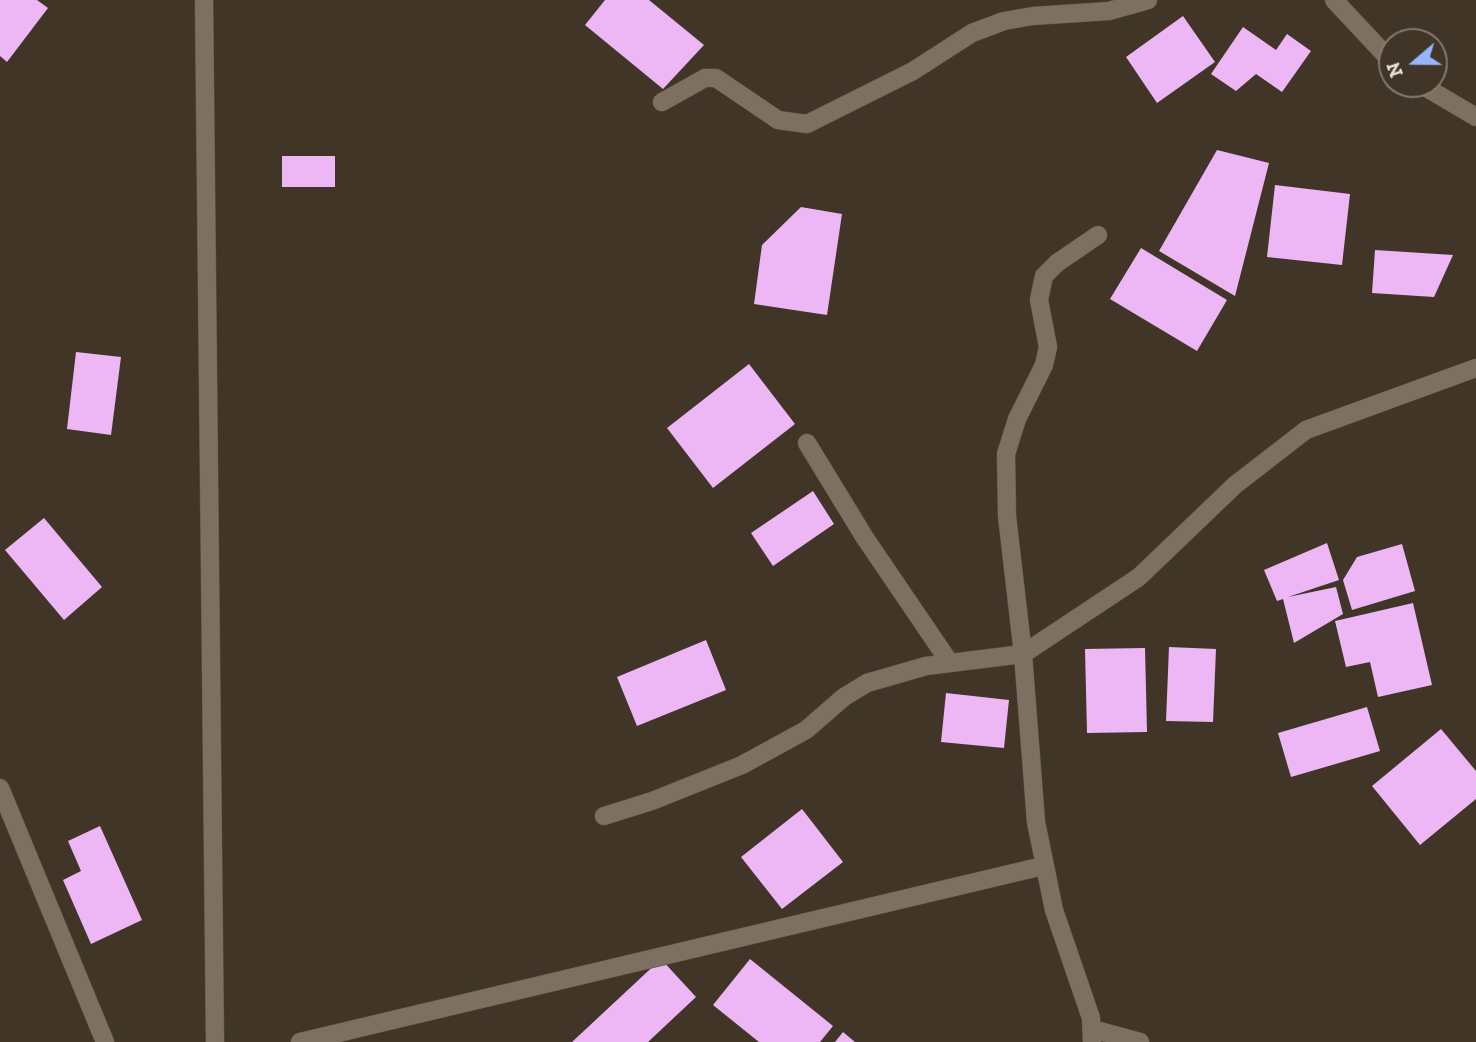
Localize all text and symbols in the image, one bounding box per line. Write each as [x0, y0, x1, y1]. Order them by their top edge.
north arrow [1378, 28, 1448, 98]
text: N [1381, 59, 1408, 80]

